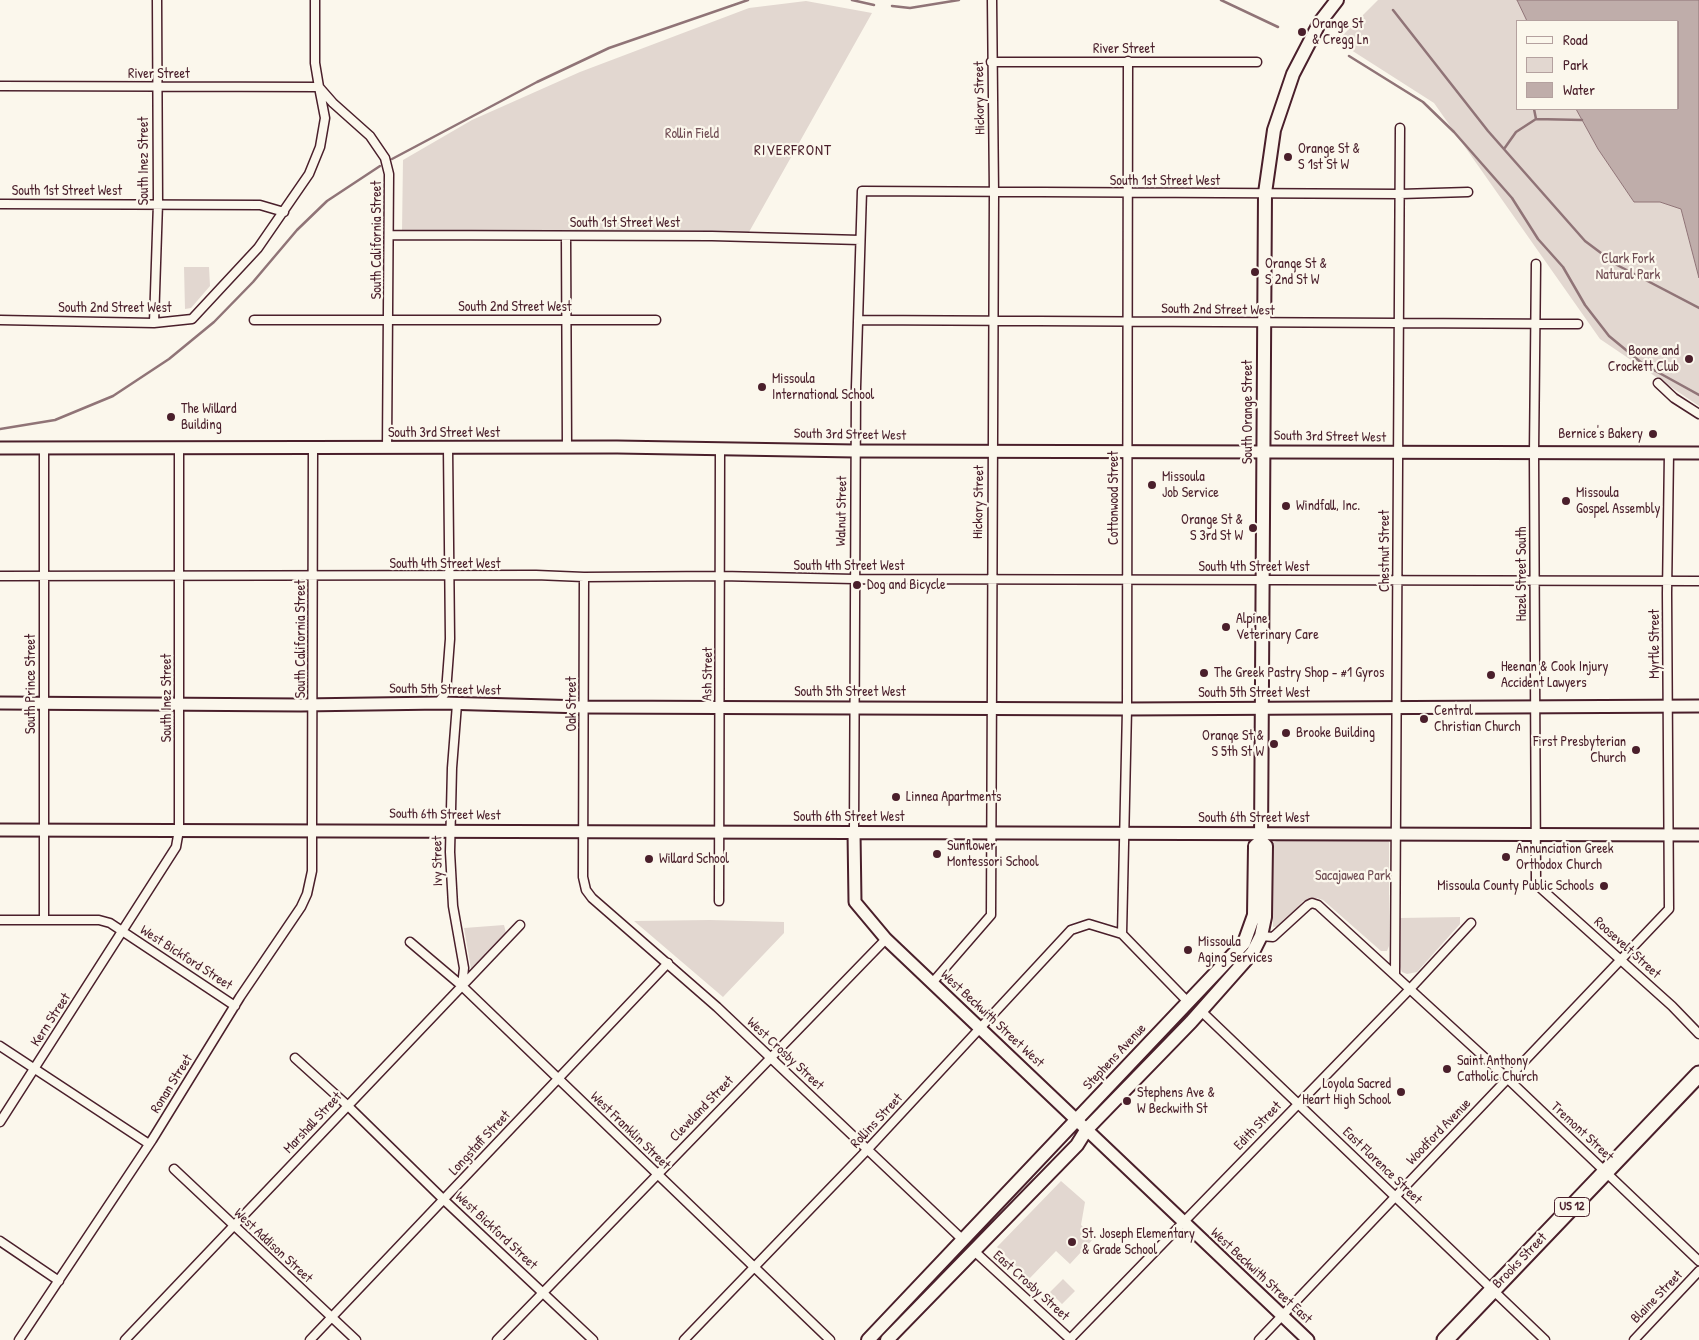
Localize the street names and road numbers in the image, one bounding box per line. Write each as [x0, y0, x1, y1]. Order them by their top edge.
street label: River Street [1093, 41, 1155, 57]
street label: Hickory Street [971, 61, 989, 135]
street label: River Street [128, 66, 190, 82]
street label: South Inez Street [136, 117, 152, 205]
street label: South 1st Street West [1110, 173, 1220, 189]
street label: South California Street [369, 181, 385, 299]
street label: South 1st Street West [12, 183, 122, 199]
street label: South 1st Street West [570, 215, 680, 231]
street label: South 2nd Street West [458, 299, 572, 315]
street label: South 2nd Street West [58, 300, 172, 316]
street label: South 2nd Street West [1161, 301, 1275, 319]
street label: South Orange Street [1240, 360, 1256, 464]
street label: South 3rd Street West [388, 425, 500, 441]
street label: South 3rd Street West [794, 426, 906, 444]
street label: South 3rd Street West [1274, 428, 1386, 446]
street label: Cottonwood Street [1106, 451, 1122, 545]
street label: Hickory Street [970, 465, 988, 539]
street label: Walnut Street [833, 476, 851, 546]
street label: Chestnut Street [1377, 510, 1393, 592]
street label: Hazel Street South [1514, 527, 1530, 621]
street label: South 4th Street West [390, 556, 500, 572]
street label: South 4th Street West [794, 558, 904, 574]
street label: South 4th Street West [1199, 559, 1309, 575]
street label: South California Street [293, 580, 309, 698]
street label: Myrtle Street [1647, 609, 1663, 679]
street label: South Prince Street [23, 634, 39, 734]
street label: Ash Street [699, 647, 717, 701]
street label: South Inez Street [159, 654, 175, 742]
street label: Oak Street [564, 677, 580, 731]
street label: South 5th Street West [389, 681, 501, 699]
street label: South 5th Street West [794, 684, 906, 700]
street label: South 5th Street West [1198, 685, 1310, 701]
street label: South 6th Street West [389, 806, 501, 824]
street label: South 6th Street West [793, 809, 905, 825]
street label: South 6th Street West [1198, 810, 1310, 826]
street label: Ivy Street [429, 836, 447, 886]
street label: Roosevelt Street [1590, 914, 1664, 982]
street label: West Bickford Street [137, 922, 235, 994]
street label: West Beckwith Street West [937, 967, 1047, 1071]
street label: Kern Street [28, 990, 74, 1050]
street label: West Crosby Street [743, 1014, 827, 1094]
street label: Stephens Avenue [1080, 1020, 1150, 1094]
street label: Ronan Street [147, 1052, 197, 1116]
street label: Cleveland Street [666, 1073, 738, 1145]
street label: Marshall Street [280, 1089, 346, 1157]
street label: West Franklin Street [586, 1089, 674, 1173]
street label: Rollins Street [847, 1090, 907, 1152]
street label: Woodford Avenue [1403, 1095, 1475, 1169]
street label: Edith Street [1231, 1098, 1285, 1154]
street label: Tremont Street [1547, 1099, 1617, 1165]
street label: Longstaff Street [446, 1107, 514, 1179]
street label: East Florence Street [1339, 1124, 1425, 1208]
street label: West Bickford Street [451, 1189, 541, 1273]
road number: US 12 [1554, 1198, 1590, 1216]
street label: West Addison Street [230, 1205, 316, 1287]
street label: West Beckwith Street East [1207, 1225, 1315, 1327]
street label: Brooks Street [1489, 1230, 1551, 1292]
street label: East Crosby Street [989, 1247, 1073, 1325]
street label: Blaine Street [1628, 1267, 1686, 1327]

